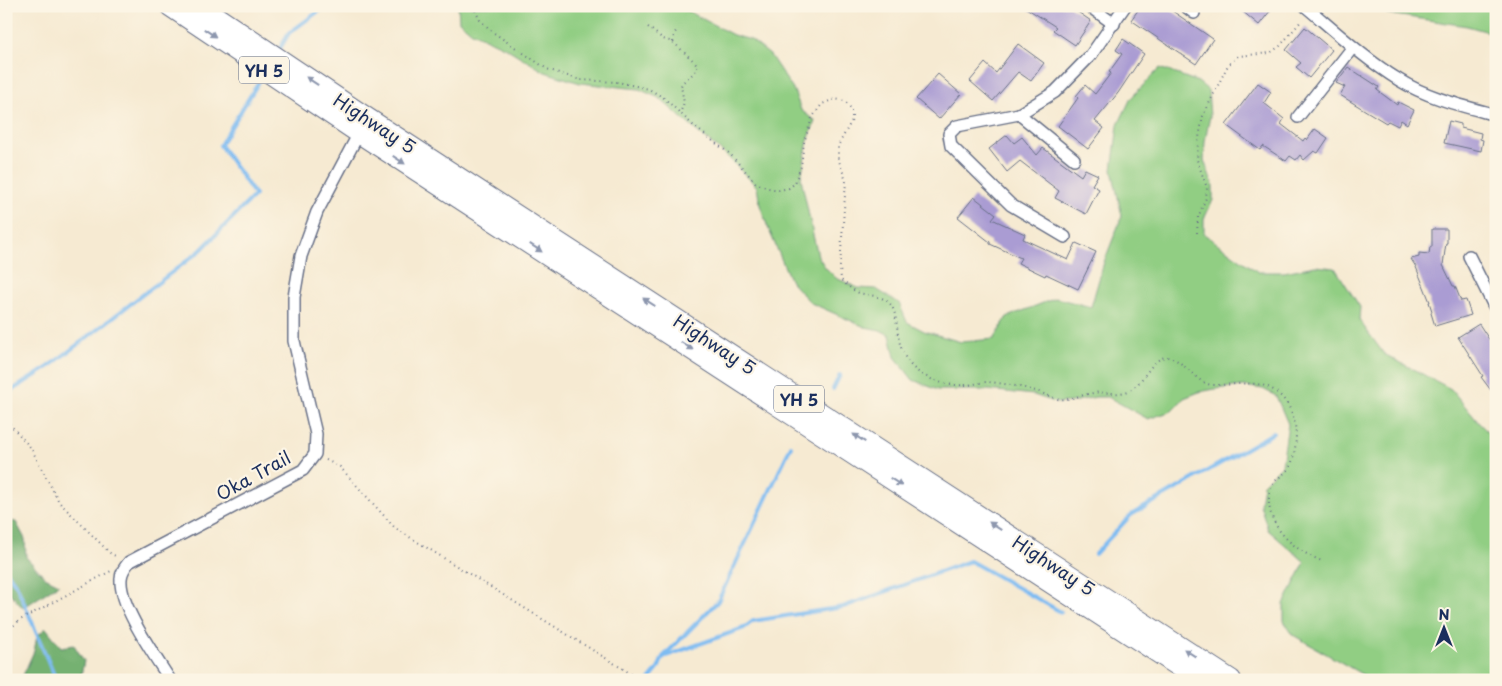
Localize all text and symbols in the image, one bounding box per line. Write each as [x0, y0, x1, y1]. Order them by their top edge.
one-way arrow [204, 29, 217, 38]
road number: YH 5 [239, 56, 289, 84]
one-way arrow [305, 77, 319, 86]
street label: Highway 5 [328, 86, 422, 160]
one-way arrow [393, 155, 406, 164]
one-way arrow [529, 243, 542, 253]
one-way arrow [643, 297, 656, 306]
street label: Highway 5 [668, 307, 762, 381]
one-way arrow [680, 341, 693, 351]
road number: YH 5 [774, 386, 824, 412]
one-way arrow [852, 433, 866, 443]
street label: Oka Trail [211, 443, 295, 507]
one-way arrow [890, 478, 903, 487]
one-way arrow [988, 522, 1002, 531]
street label: Highway 5 [1007, 528, 1101, 602]
north arrow [1420, 604, 1470, 654]
text: N [1438, 604, 1450, 625]
one-way arrow [1183, 648, 1197, 658]

